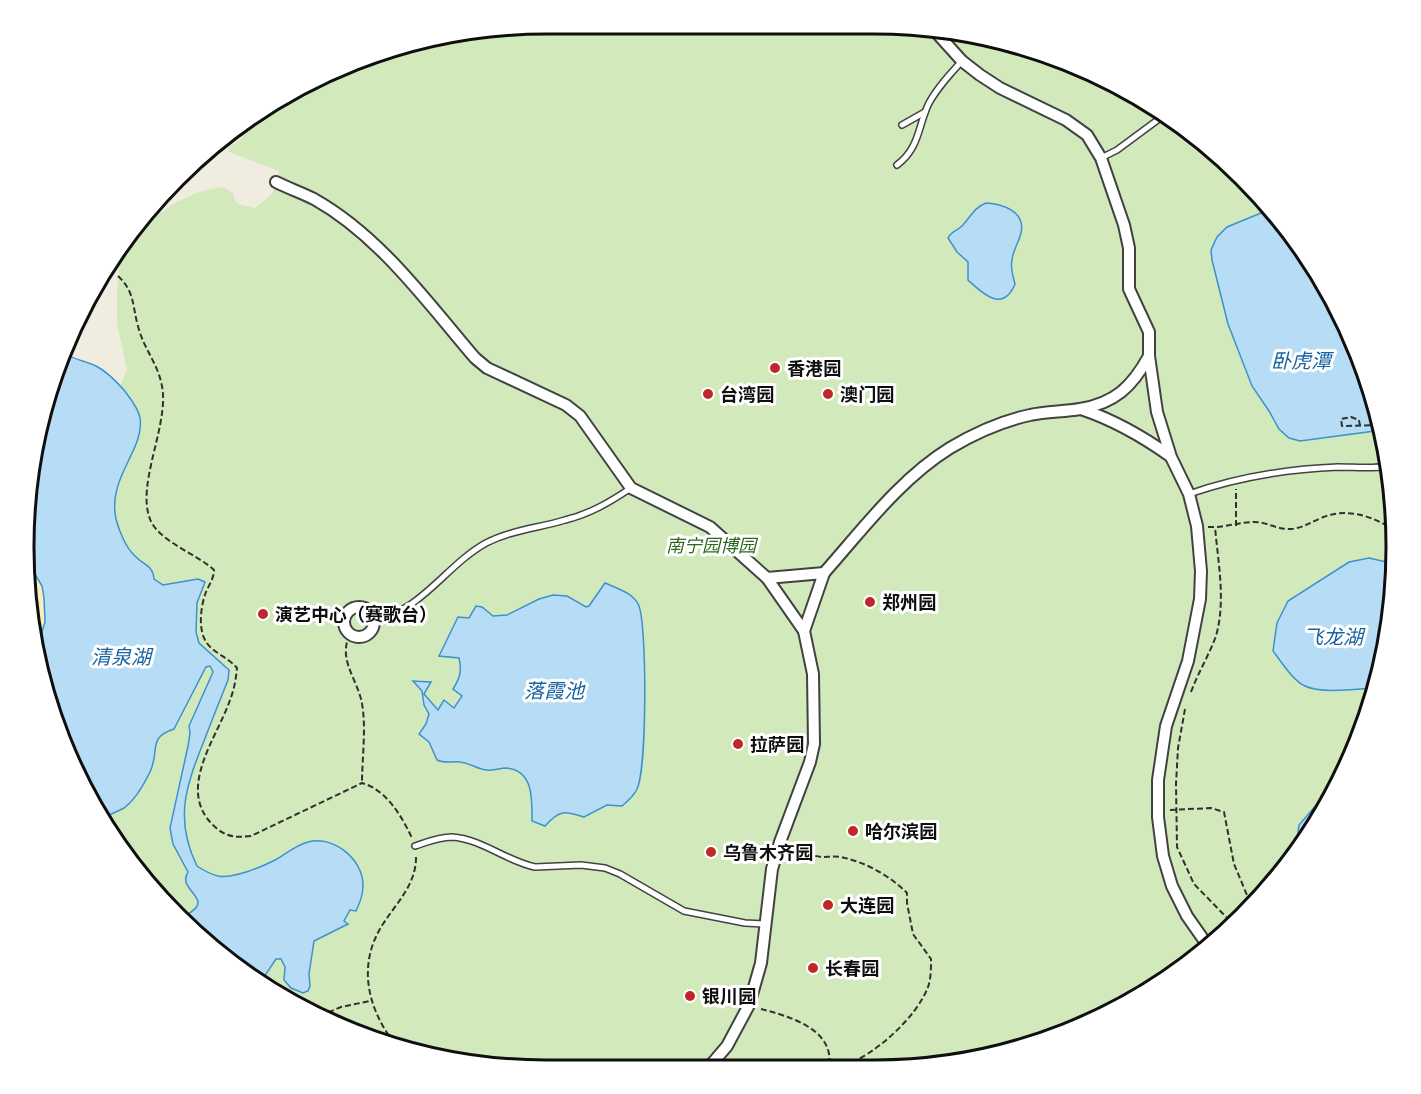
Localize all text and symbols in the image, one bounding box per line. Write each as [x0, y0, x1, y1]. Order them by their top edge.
water label: 卧虎潭 [1271, 347, 1335, 374]
place label: 香港园 [787, 356, 841, 380]
marker: 香港园 [768, 361, 782, 375]
place label: 台湾园 [720, 382, 774, 406]
place label: 澳门园 [840, 382, 894, 406]
marker: 台湾园 [701, 387, 715, 401]
marker: 澳门园 [821, 387, 835, 401]
park label: 南宁园博园 [666, 533, 759, 557]
place label: 郑州园 [882, 590, 936, 614]
marker: 郑州园 [863, 595, 877, 609]
place label: 演艺中心（赛歌台） [275, 602, 437, 626]
marker: 演艺中心（赛歌台） [256, 607, 270, 621]
water label: 飞龙湖 [1303, 623, 1366, 650]
water label: 清泉湖 [91, 643, 154, 670]
water label: 落霞池 [524, 677, 586, 704]
place label: 拉萨园 [750, 732, 804, 756]
marker: 拉萨园 [731, 737, 745, 751]
place label: 哈尔滨园 [865, 819, 937, 843]
marker: 哈尔滨园 [846, 824, 860, 838]
place label: 乌鲁木齐园 [723, 840, 813, 864]
marker: 乌鲁木齐园 [704, 845, 718, 859]
place label: 大连园 [840, 893, 894, 917]
marker: 大连园 [821, 898, 835, 912]
place label: 长春园 [825, 956, 879, 980]
marker: 长春园 [806, 961, 820, 975]
place label: 银川园 [702, 984, 756, 1008]
marker: 银川园 [683, 989, 697, 1003]

